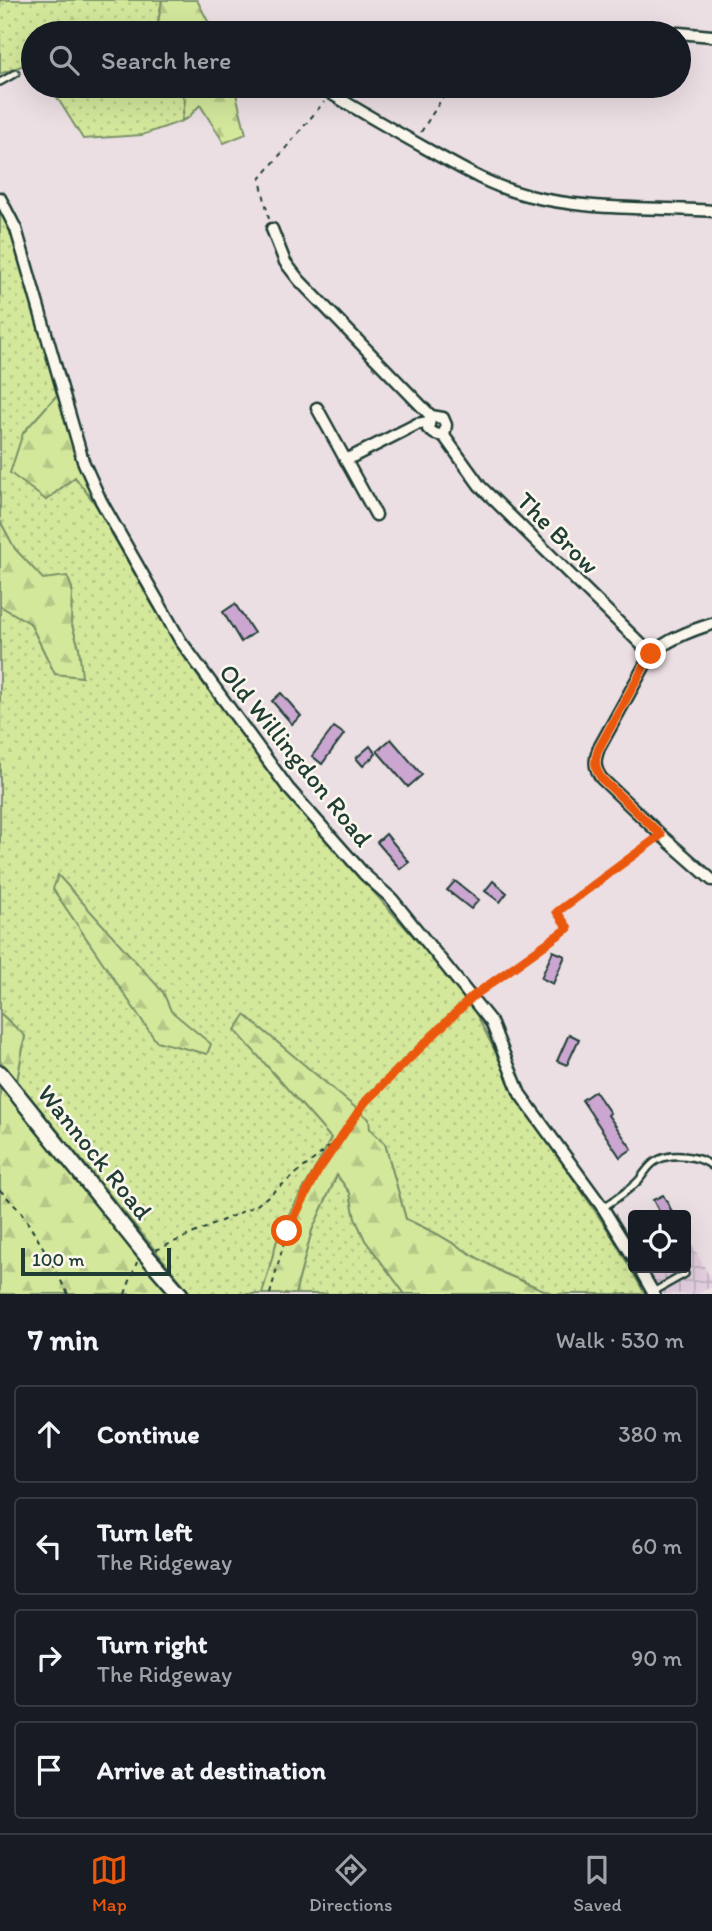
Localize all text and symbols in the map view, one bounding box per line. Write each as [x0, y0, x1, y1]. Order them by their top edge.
search box [21, 21, 691, 98]
icon: search [45, 41, 83, 79]
text: Search here [101, 44, 231, 76]
street label: The Brow [510, 485, 606, 581]
route end [635, 638, 666, 669]
street label: Old Willingdon Road [212, 657, 380, 853]
street label: Wannock Road [31, 1078, 159, 1226]
map controls [628, 1210, 691, 1273]
button: locate [628, 1210, 691, 1273]
route start [271, 1215, 302, 1246]
scale bar [21, 1245, 172, 1277]
text: 100 m [32, 1248, 84, 1271]
text: 7 min [28, 1321, 99, 1358]
text: Walk · 530 m [556, 1326, 684, 1354]
icon: ahead [30, 1415, 68, 1453]
text: Continue [97, 1418, 200, 1450]
text: 380 m [618, 1420, 682, 1448]
text: Turn left [97, 1516, 193, 1548]
icon: left [30, 1527, 68, 1565]
text: 60 m [631, 1532, 682, 1560]
text: The Ridgeway [97, 1548, 232, 1576]
text: Turn right [97, 1628, 208, 1660]
icon: right [30, 1639, 68, 1677]
text: 90 m [631, 1644, 682, 1672]
text: The Ridgeway [97, 1660, 232, 1688]
icon: arrive [30, 1751, 68, 1789]
text: Arrive at destination [97, 1754, 326, 1786]
tab: Map [90, 1851, 128, 1916]
tab: Directions [309, 1851, 393, 1916]
tab: Saved [573, 1851, 622, 1916]

